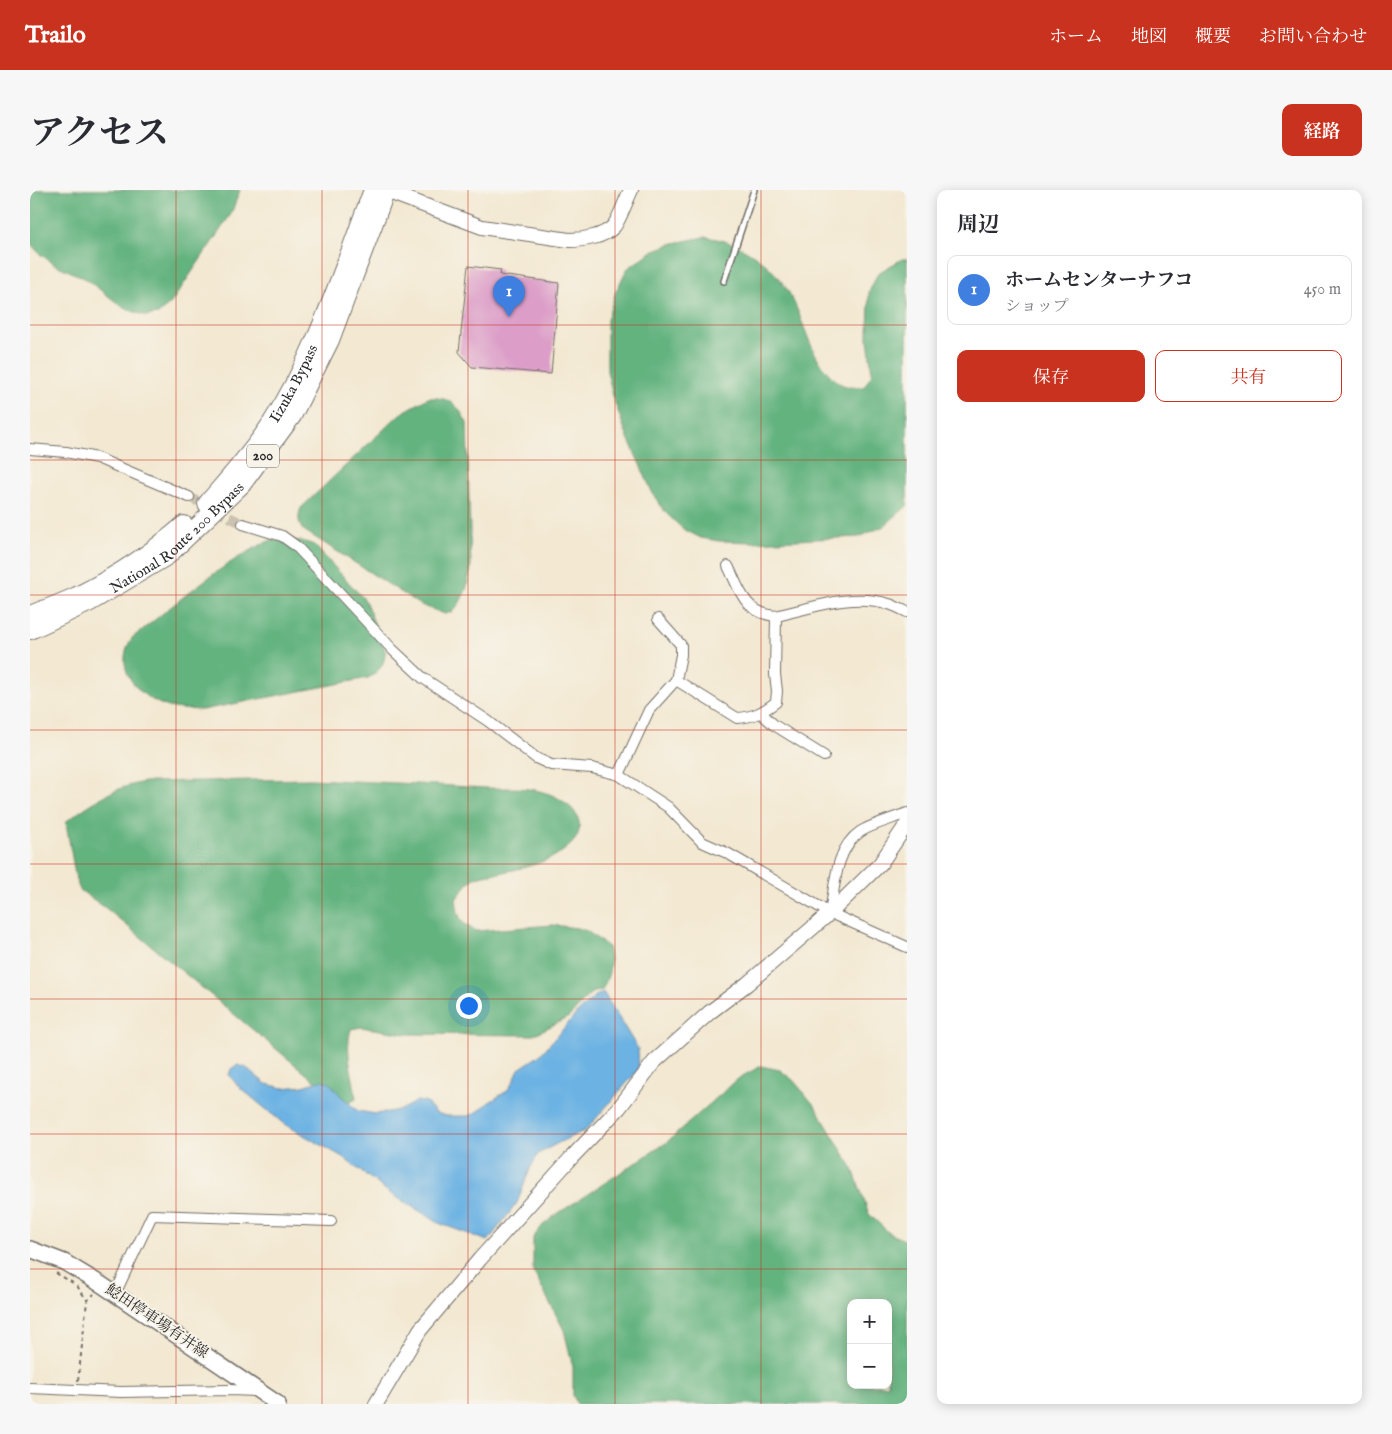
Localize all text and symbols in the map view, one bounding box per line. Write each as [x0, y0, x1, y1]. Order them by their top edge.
text: Trailo [25, 20, 86, 51]
text: ホーム [1049, 26, 1103, 49]
text: 地図 [1131, 26, 1167, 49]
text: 概要 [1195, 26, 1231, 49]
text: お問い合わせ [1259, 26, 1367, 49]
button: 経路 [1282, 104, 1362, 156]
text: アクセス [30, 112, 169, 157]
text: 周辺 [957, 212, 999, 239]
text: ホームセンターナフコ [1005, 269, 1193, 293]
pin: 1 [493, 276, 525, 317]
text: 1 [971, 280, 977, 300]
text: 450 m [1304, 280, 1341, 300]
text: ショップ [1005, 297, 1069, 317]
street label: Iizuka Bypass [265, 341, 322, 426]
button: 保存 [957, 350, 1145, 402]
button: 共有 [1155, 350, 1342, 402]
road number: 200 [247, 445, 279, 468]
street label: National Route 200 Bypass [106, 478, 248, 597]
your location [456, 993, 482, 1019]
street label: 鯰田停車場有井線 [102, 1280, 212, 1362]
map controls [847, 1299, 892, 1389]
button: + [847, 1299, 892, 1344]
button: − [847, 1344, 892, 1389]

